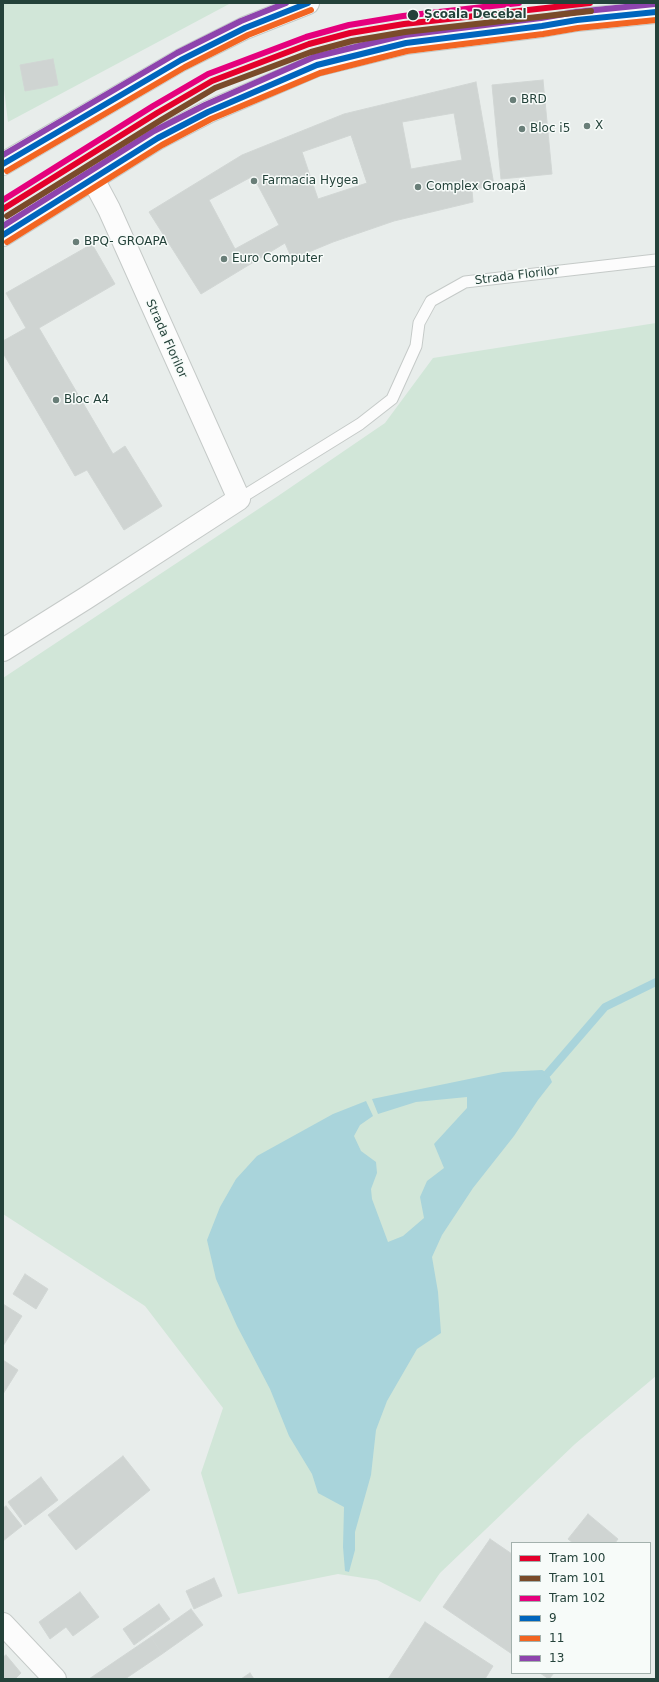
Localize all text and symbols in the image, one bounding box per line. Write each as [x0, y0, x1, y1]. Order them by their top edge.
marker: Școala Decebal [406, 8, 420, 22]
place label: Școala Decebal [424, 8, 527, 22]
place label: BRD [521, 93, 547, 107]
marker: BRD [508, 95, 518, 105]
place label: X [595, 119, 603, 133]
marker: X [582, 121, 592, 131]
place label: Bloc i5 [530, 122, 570, 136]
marker: Bloc i5 [517, 124, 527, 134]
place label: Farmacia Hygea [262, 174, 358, 188]
marker: Farmacia Hygea [249, 176, 259, 186]
place label: Complex Groapă [426, 180, 526, 194]
marker: Complex Groapă [413, 182, 423, 192]
place label: BPQ- GROAPA [84, 235, 167, 249]
marker: BPQ- GROAPA [71, 237, 81, 247]
place label: Euro Computer [232, 252, 323, 266]
marker: Euro Computer [219, 254, 229, 264]
street label: Strada Florilor [474, 264, 560, 288]
street label: Strada Florilor [142, 297, 190, 381]
place label: Bloc A4 [64, 393, 109, 407]
marker: Bloc A4 [51, 395, 61, 405]
legend [511, 1542, 651, 1674]
text: Tram 100 [549, 1551, 605, 1565]
text: Tram 101 [549, 1571, 605, 1585]
text: Tram 102 [549, 1591, 605, 1605]
text: 9 [549, 1611, 557, 1625]
text: 11 [549, 1631, 564, 1645]
text: 13 [549, 1651, 564, 1665]

